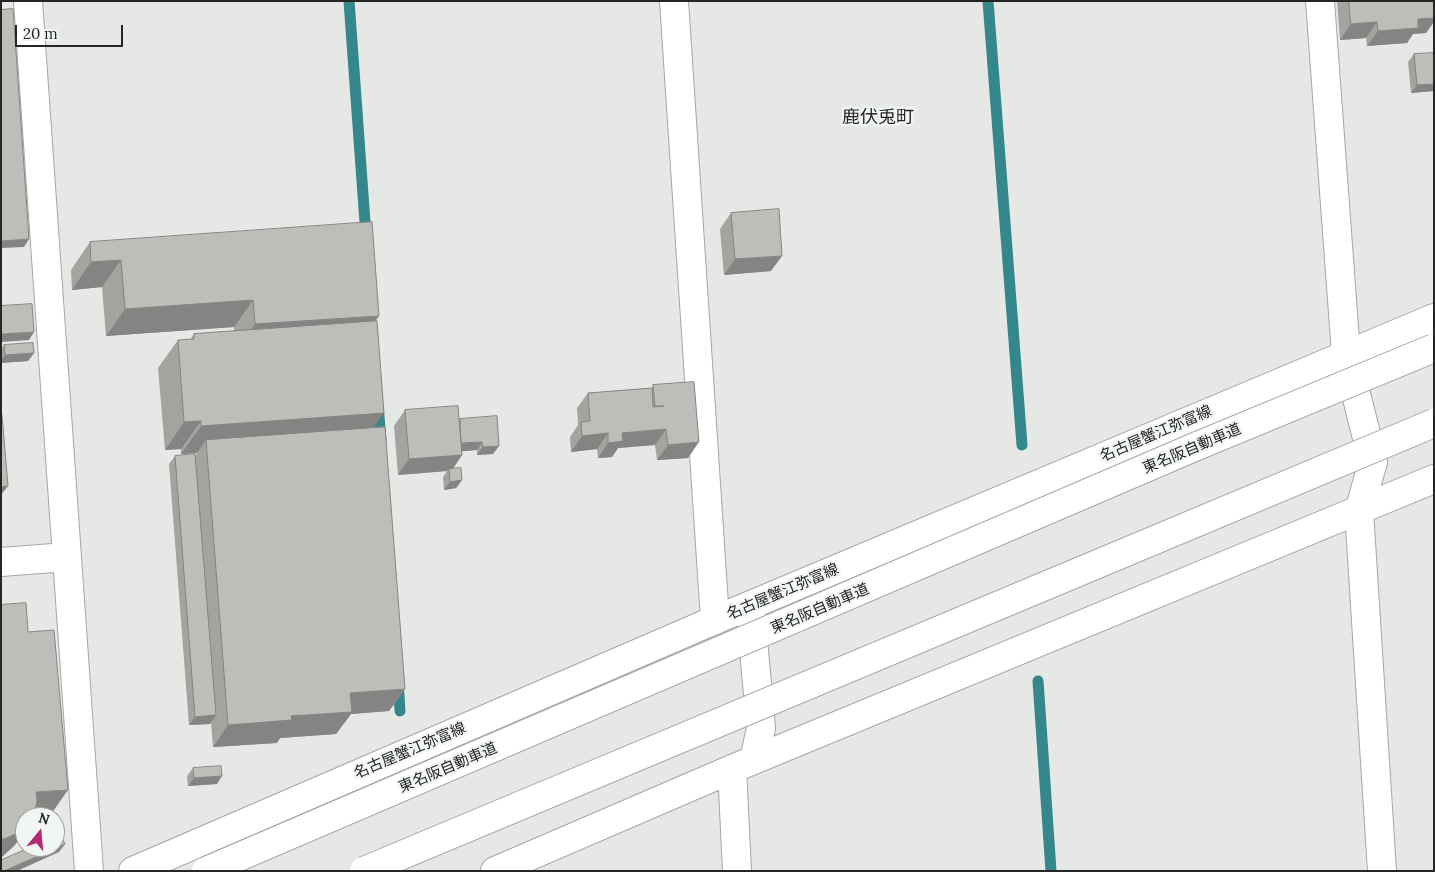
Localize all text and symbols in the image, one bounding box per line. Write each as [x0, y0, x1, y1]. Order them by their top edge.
scale bar [18, 15, 125, 47]
text: 20 m [23, 24, 58, 43]
district label: 鹿伏兎町 [842, 107, 914, 129]
street label: 名古屋蟹江弥富線 [1097, 402, 1215, 466]
street label: 東名阪自動車道 [1140, 420, 1244, 478]
street label: 名古屋蟹江弥富線 [724, 560, 842, 624]
street label: 東名阪自動車道 [768, 580, 872, 638]
street label: 名古屋蟹江弥富線 [351, 719, 469, 783]
street label: 東名阪自動車道 [396, 739, 500, 797]
north arrow [15, 807, 65, 857]
text: N [36, 808, 52, 829]

